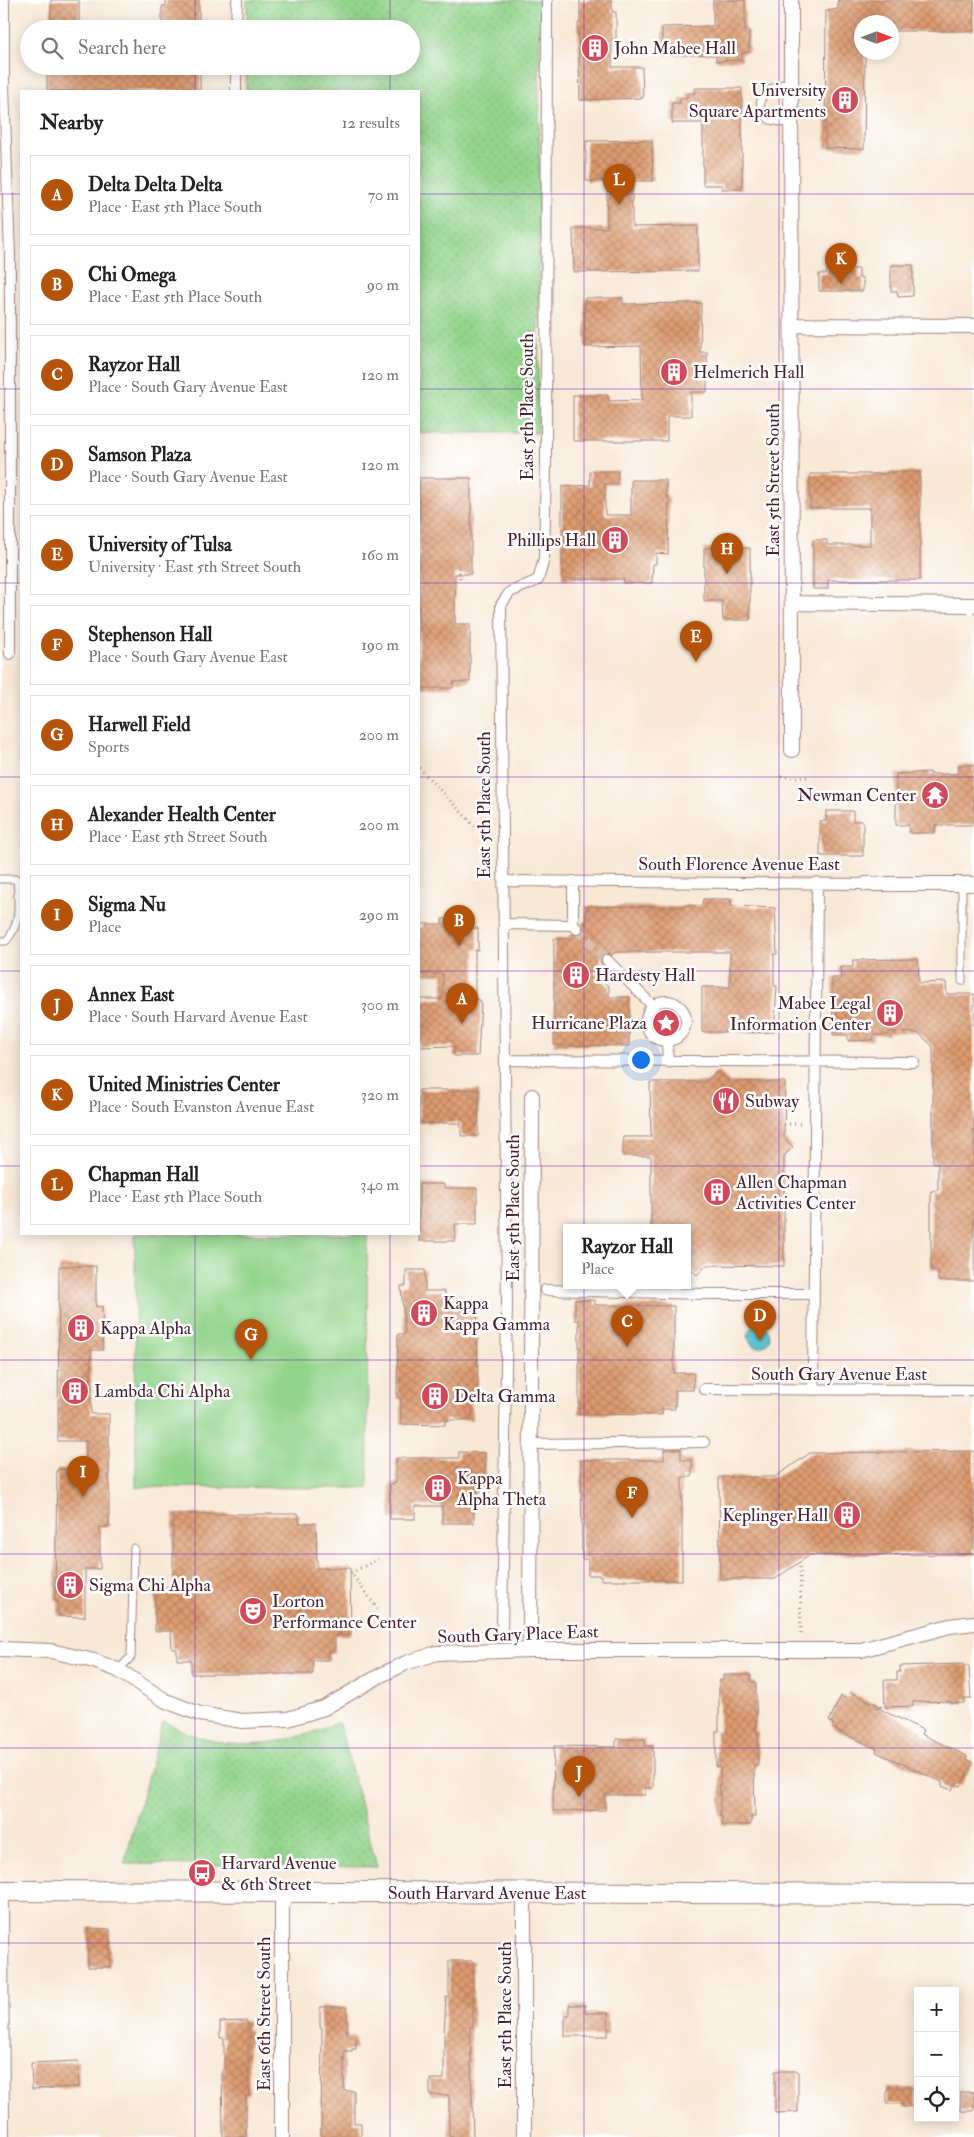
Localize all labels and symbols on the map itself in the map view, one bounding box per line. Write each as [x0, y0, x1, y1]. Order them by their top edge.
north arrow [854, 15, 899, 60]
building icon: John Mabee Hall [580, 33, 610, 63]
place label: John Mabee Hall [613, 37, 736, 60]
place label: University Square Apartments [689, 79, 827, 123]
building icon: University Square Apartments [830, 85, 860, 115]
pin: L [603, 164, 635, 205]
pin: K [825, 243, 857, 284]
street label: East 5th Place South [516, 333, 539, 481]
building icon: Helmerich Hall [659, 357, 689, 387]
place label: Helmerich Hall [693, 361, 805, 384]
street label: East 5th Street South [762, 403, 785, 557]
building icon: Phillips Hall [600, 525, 630, 555]
place label: Phillips Hall [507, 529, 596, 552]
pin: H [711, 533, 743, 574]
pin: E [680, 621, 712, 662]
street label: East 5th Place South [473, 731, 496, 879]
temple icon: Newman Center [920, 780, 950, 810]
place label: Newman Center [797, 784, 916, 807]
street label: South Florence Avenue East [638, 853, 840, 876]
pin: B [443, 905, 475, 946]
building icon: Hardesty Hall [561, 960, 591, 990]
place label: Hardesty Hall [595, 964, 696, 987]
pin: A [446, 983, 478, 1024]
place label: Mabee Legal Information Center [730, 992, 871, 1036]
building icon: Mabee Legal Information Center [875, 998, 905, 1028]
place icon: Hurricane Plaza [651, 1008, 681, 1038]
place label: Hurricane Plaza [531, 1012, 648, 1035]
your location [628, 1047, 654, 1073]
restaurant icon: Subway [711, 1086, 741, 1116]
place label: Subway [745, 1090, 800, 1113]
street label: East 5th Place South [502, 1134, 525, 1282]
place label: Allen Chapman Activities Center [735, 1171, 856, 1215]
building icon: Allen Chapman Activities Center [702, 1177, 732, 1207]
place label: Kappa Kappa Gamma [443, 1292, 551, 1336]
building icon: Kappa Kappa Gamma [409, 1298, 439, 1328]
pin: D [744, 1300, 776, 1341]
pin: C [611, 1306, 643, 1347]
building icon: Kappa Alpha [66, 1313, 96, 1343]
place label: Kappa Alpha [100, 1317, 192, 1340]
pin: G [235, 1319, 267, 1360]
street label: South Gary Avenue East [751, 1363, 927, 1386]
building icon: Lambda Chi Alpha [60, 1376, 90, 1406]
place label: Lambda Chi Alpha [94, 1380, 231, 1403]
building icon: Delta Gamma [420, 1381, 450, 1411]
place label: Delta Gamma [454, 1385, 556, 1408]
pin: I [67, 1456, 99, 1497]
place label: Kappa Alpha Theta [456, 1467, 547, 1511]
building icon: Kappa Alpha Theta [423, 1473, 453, 1503]
pin: F [616, 1477, 648, 1518]
building icon: Keplinger Hall [832, 1500, 862, 1530]
place label: Keplinger Hall [722, 1504, 828, 1527]
building icon: Sigma Chi Alpha [55, 1570, 85, 1600]
place label: Sigma Chi Alpha [89, 1574, 211, 1597]
place label: Lorton Performance Center [272, 1590, 417, 1634]
theatre icon: Lorton Performance Center [238, 1596, 268, 1626]
street label: South Gary Place East [437, 1620, 599, 1649]
pin: J [563, 1756, 595, 1797]
place label: Harvard Avenue & 6th Street [221, 1852, 337, 1896]
bus stop icon: Harvard Avenue & 6th Street [187, 1858, 217, 1888]
street label: South Harvard Avenue East [388, 1882, 586, 1905]
street label: East 6th Street South [253, 1936, 276, 2091]
street label: East 5th Place South [494, 1941, 517, 2089]

